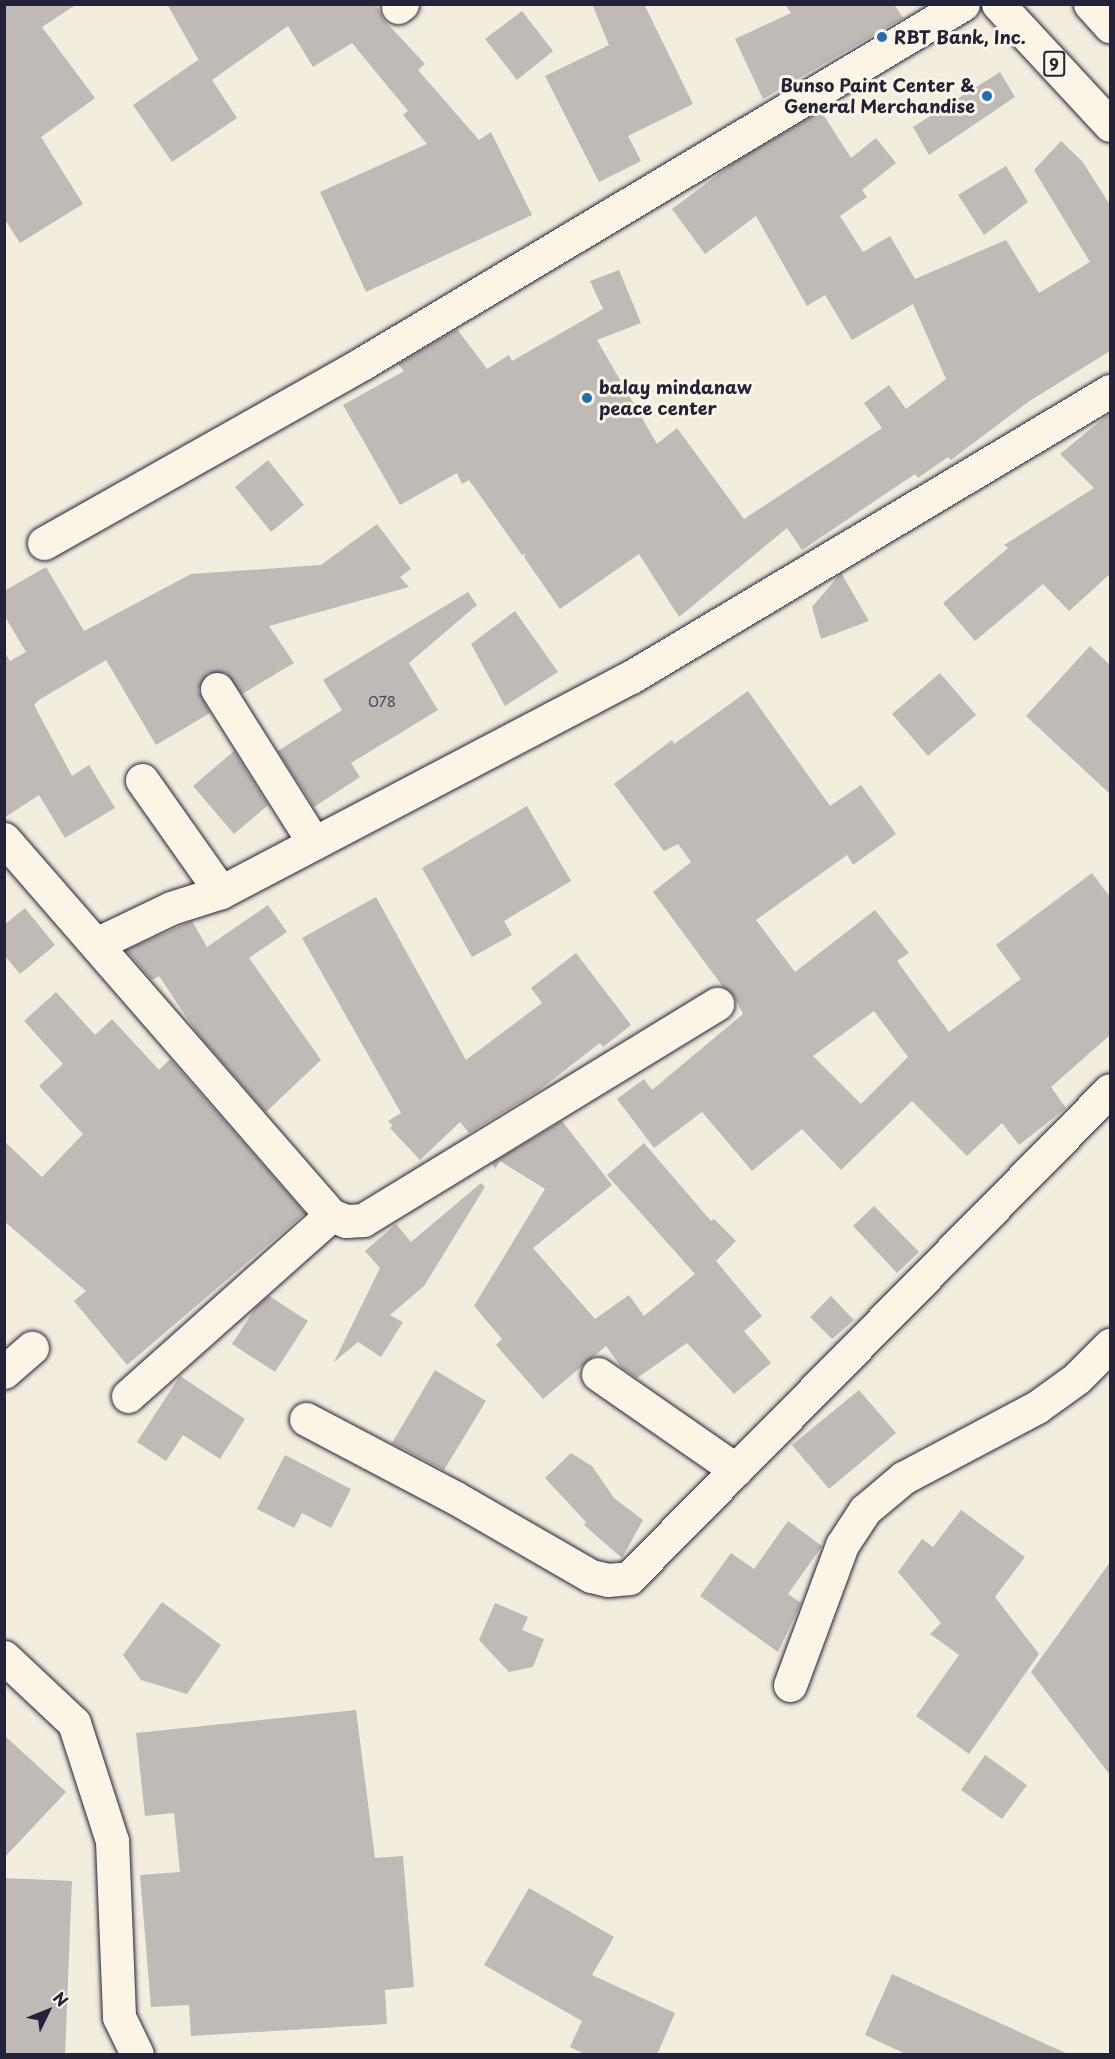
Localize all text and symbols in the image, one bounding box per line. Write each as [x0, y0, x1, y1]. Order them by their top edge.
place label: RBT Bank, Inc. [894, 26, 1027, 48]
marker: RBT Bank, Inc. [875, 30, 889, 44]
road number: 9 [1042, 51, 1066, 77]
place label: Bunso Paint Center & General Merchandise [778, 75, 975, 118]
marker: Bunso Paint Center & General Merchandise [980, 89, 994, 103]
place label: balay mindanaw peace center [599, 377, 752, 420]
marker: balay mindanaw peace center [580, 391, 594, 405]
house number: 078 [368, 692, 396, 710]
north arrow [18, 1981, 78, 2041]
text: N [48, 1986, 74, 2012]

